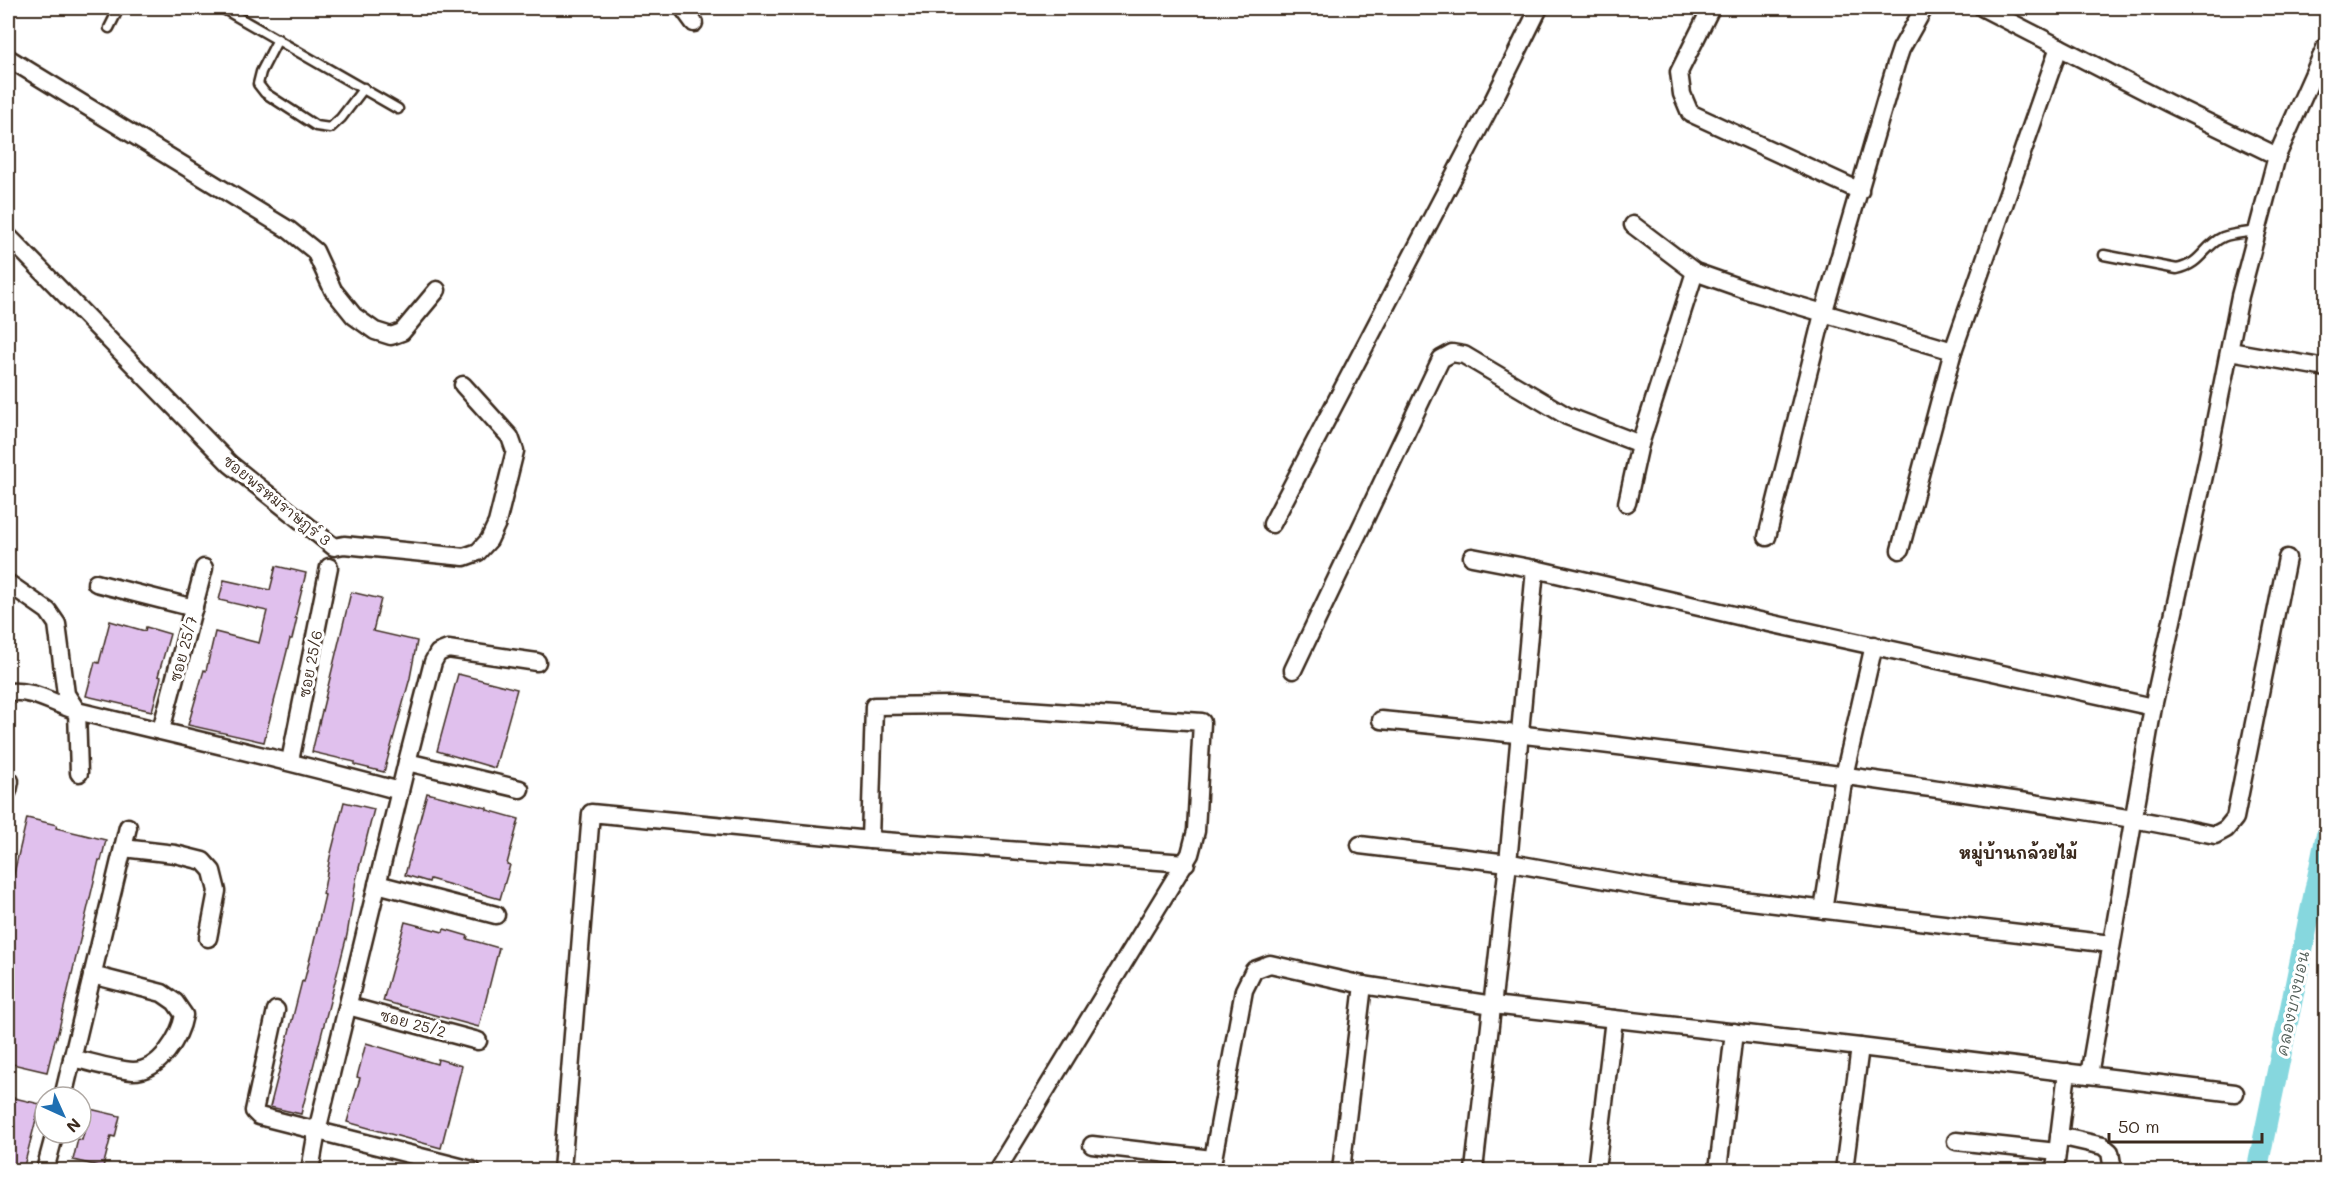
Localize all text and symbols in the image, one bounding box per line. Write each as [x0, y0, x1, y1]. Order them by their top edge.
street label: ซอยพรหมราษฎร์ 3 [218, 450, 335, 551]
street label: ซอย 25/7 [165, 614, 201, 684]
street label: ซอย 25/6 [294, 629, 326, 699]
district label: หมู่บ้านกล้วยไม้ [1959, 841, 2077, 867]
water label: คลองบางบอน [2271, 948, 2313, 1058]
street label: ซอย 25/2 [378, 1005, 448, 1041]
north arrow [33, 1085, 93, 1145]
scale bar [2109, 1106, 2262, 1144]
text: N [62, 1114, 86, 1138]
text: 50 m [2118, 1114, 2160, 1138]

